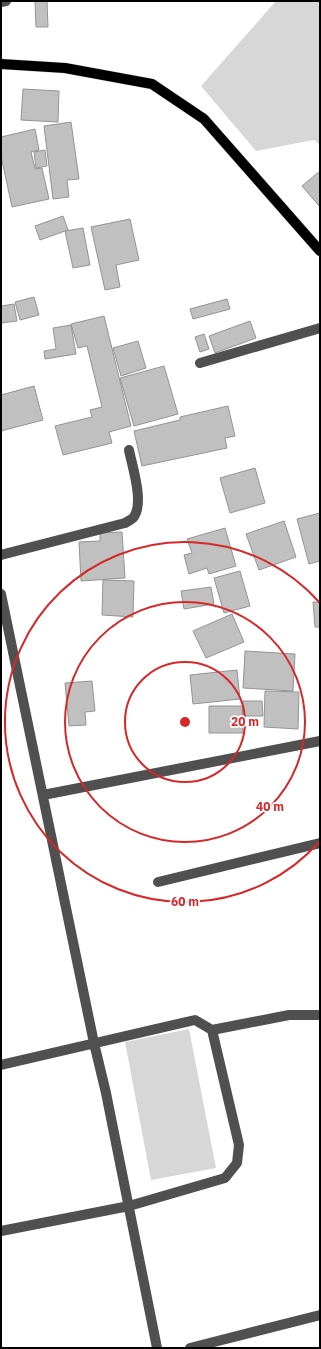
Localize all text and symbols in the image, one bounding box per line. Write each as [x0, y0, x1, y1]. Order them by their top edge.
text: 20 m [231, 714, 259, 729]
centre of rings [178, 715, 192, 729]
text: 40 m [256, 799, 284, 814]
text: 60 m [171, 894, 199, 909]

